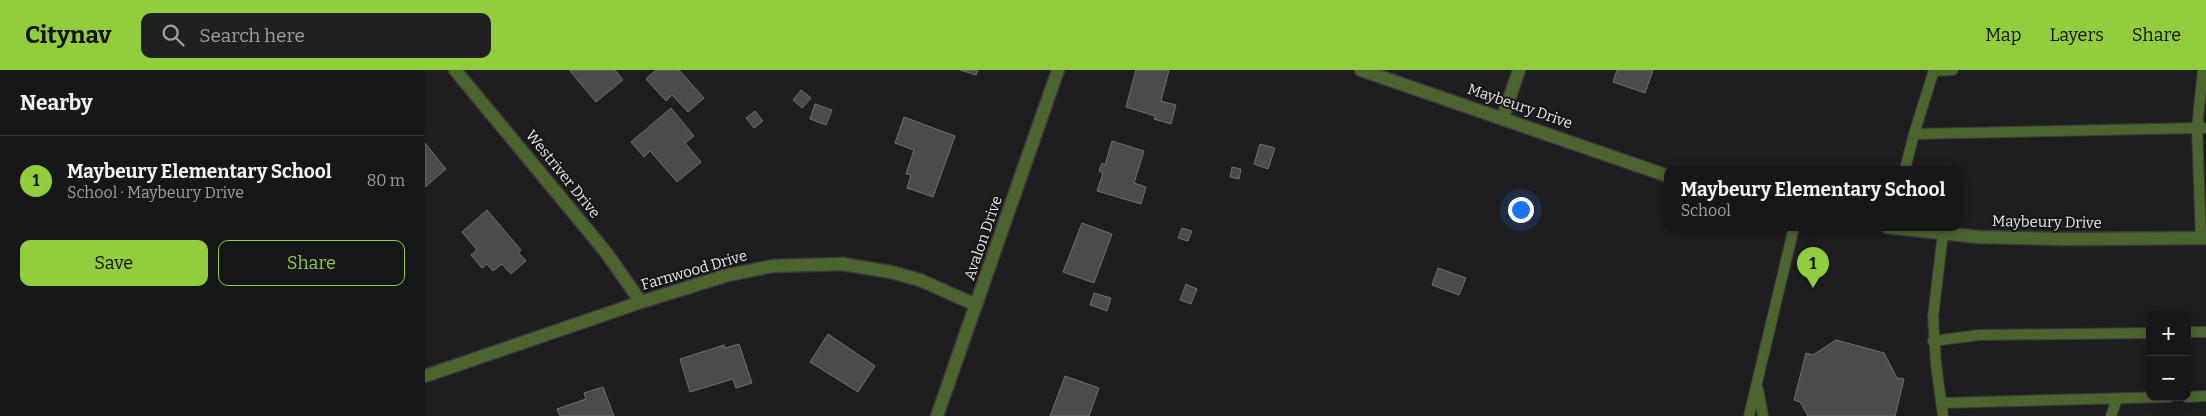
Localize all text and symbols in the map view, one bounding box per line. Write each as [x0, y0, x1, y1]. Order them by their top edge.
search box [141, 13, 491, 58]
text: Citynav [25, 21, 111, 49]
icon: search [159, 21, 187, 49]
text: Search here [199, 24, 305, 47]
text: Map [1985, 24, 2021, 46]
text: Layers [2049, 24, 2104, 46]
text: Share [2132, 24, 2181, 46]
street label: Maybeury Drive [1465, 80, 1575, 132]
text: Nearby [20, 90, 93, 116]
street label: Westriver Drive [522, 126, 604, 222]
text: Maybeury Elementary School [67, 160, 332, 183]
popup [1664, 166, 1962, 231]
text: 1 [33, 171, 39, 190]
text: 80 m [367, 171, 405, 190]
text: Maybeury Elementary School [1681, 178, 1945, 201]
text: School · Maybeury Drive [67, 183, 244, 202]
street label: Avalon Drive [960, 193, 1006, 283]
your location [1508, 197, 1534, 223]
text: School [1681, 201, 1731, 220]
street label: Maybeury Drive [1992, 212, 2102, 232]
button: Save [20, 240, 208, 286]
button: Share [218, 240, 405, 286]
street label: Farnwood Drive [639, 246, 749, 294]
pin: 1 [1797, 247, 1829, 288]
map controls [2146, 311, 2191, 401]
button: + [2146, 311, 2191, 356]
button: − [2146, 356, 2191, 401]

